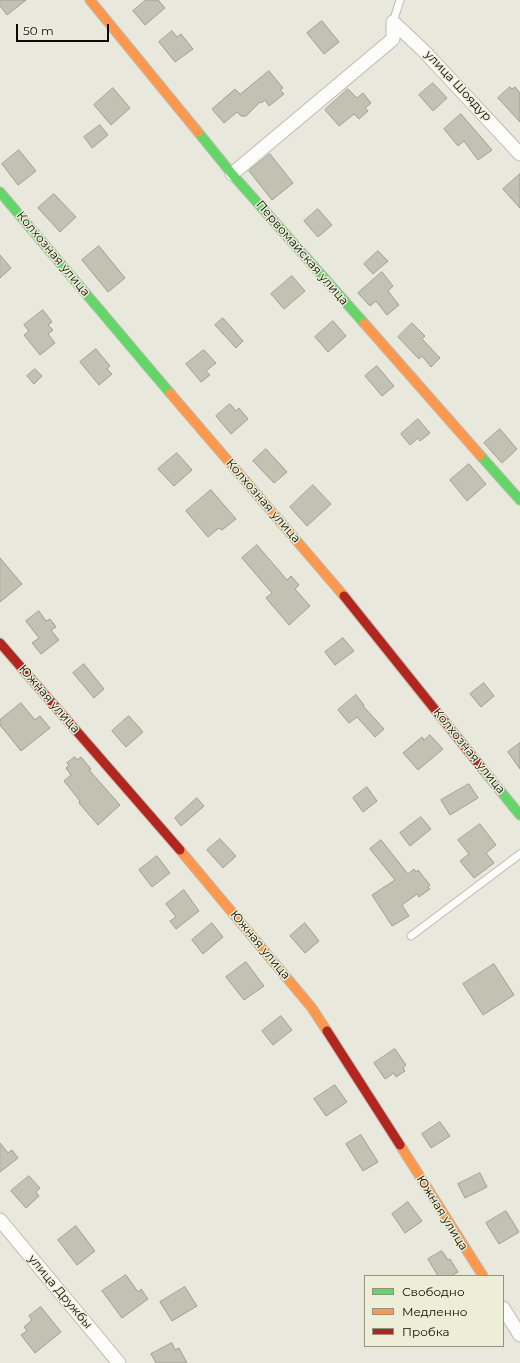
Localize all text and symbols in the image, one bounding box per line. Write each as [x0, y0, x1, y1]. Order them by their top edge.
scale bar [18, 16, 111, 42]
text: 50 m [23, 23, 54, 38]
street label: улица Шоядур [422, 48, 494, 124]
street label: Первомайская улица [253, 198, 351, 308]
street label: Колхозная улица [13, 209, 93, 299]
street label: Колхозная улица [223, 456, 303, 546]
street label: Южная улица [15, 662, 83, 736]
street label: Колхозная улица [430, 705, 508, 797]
street label: Южная улица [227, 907, 293, 983]
street label: Южная улица [413, 1173, 471, 1253]
street label: улица Дружбы [25, 1252, 95, 1332]
legend [364, 1275, 504, 1347]
text: Свободно [402, 1284, 465, 1299]
text: Медленно [402, 1304, 467, 1319]
text: Пробка [402, 1324, 450, 1339]

